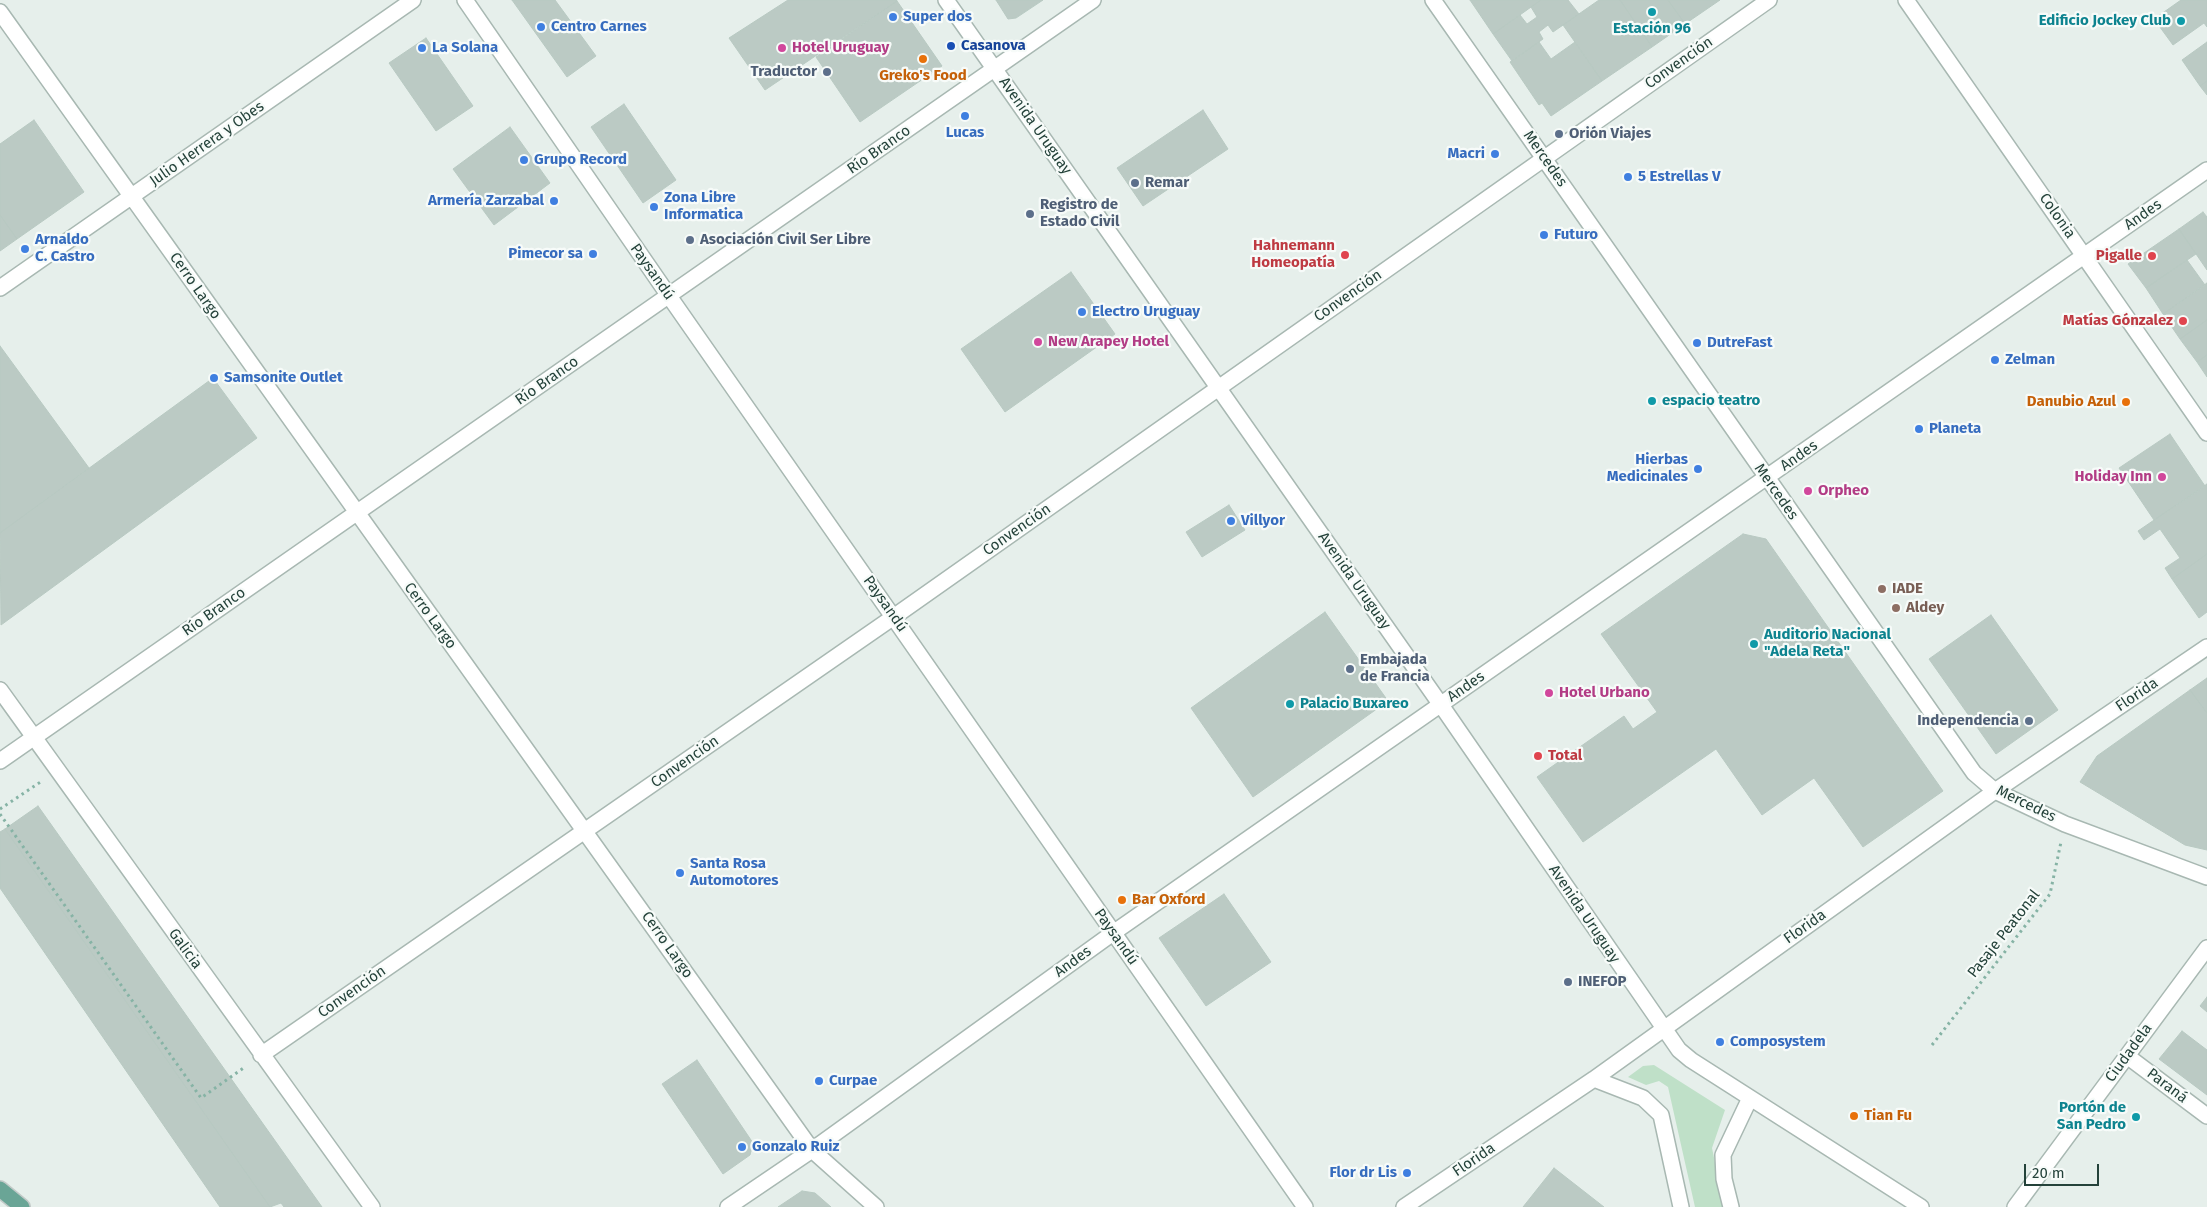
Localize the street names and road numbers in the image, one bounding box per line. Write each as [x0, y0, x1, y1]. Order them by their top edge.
street label: Convención [1642, 33, 1716, 93]
street label: Avenida Uruguay [995, 74, 1075, 178]
street label: Julio Herrera y Obes [146, 98, 268, 190]
street label: Río Branco [844, 122, 914, 178]
street label: Mercedes [1519, 127, 1571, 191]
street label: Colonia [2035, 190, 2079, 242]
street label: Andes [2121, 196, 2165, 234]
street label: Paysandú [626, 240, 678, 304]
street label: Cerro Largo [165, 249, 225, 323]
street label: Convención [1311, 266, 1385, 326]
street label: Río Branco [512, 353, 582, 409]
street label: Andes [1777, 437, 1821, 475]
street label: Mercedes [1750, 460, 1802, 524]
street label: Convención [980, 500, 1054, 560]
street label: Avenida Uruguay [1314, 529, 1394, 633]
street label: Paysandú [859, 572, 911, 636]
street label: Cerro Largo [400, 579, 460, 653]
street label: Río Branco [179, 584, 249, 640]
street label: Andes [1444, 668, 1488, 706]
street label: Florida [2112, 674, 2162, 716]
street label: Convención [648, 732, 722, 792]
street label: Mercedes [1993, 782, 2059, 826]
street label: Avenida Uruguay [1545, 862, 1623, 966]
street label: Pasaje Peatonal [1964, 886, 2044, 982]
street label: Paysandú [1090, 905, 1142, 969]
street label: Florida [1780, 906, 1830, 948]
street label: Cerro Largo [637, 908, 697, 982]
street label: Galicia [164, 925, 206, 973]
street label: Andes [1051, 943, 1095, 981]
street label: Convención [315, 962, 389, 1022]
street label: Ciudadela [2102, 1020, 2156, 1086]
street label: Paraná [2143, 1065, 2191, 1107]
street label: Florida [1449, 1139, 1499, 1181]

